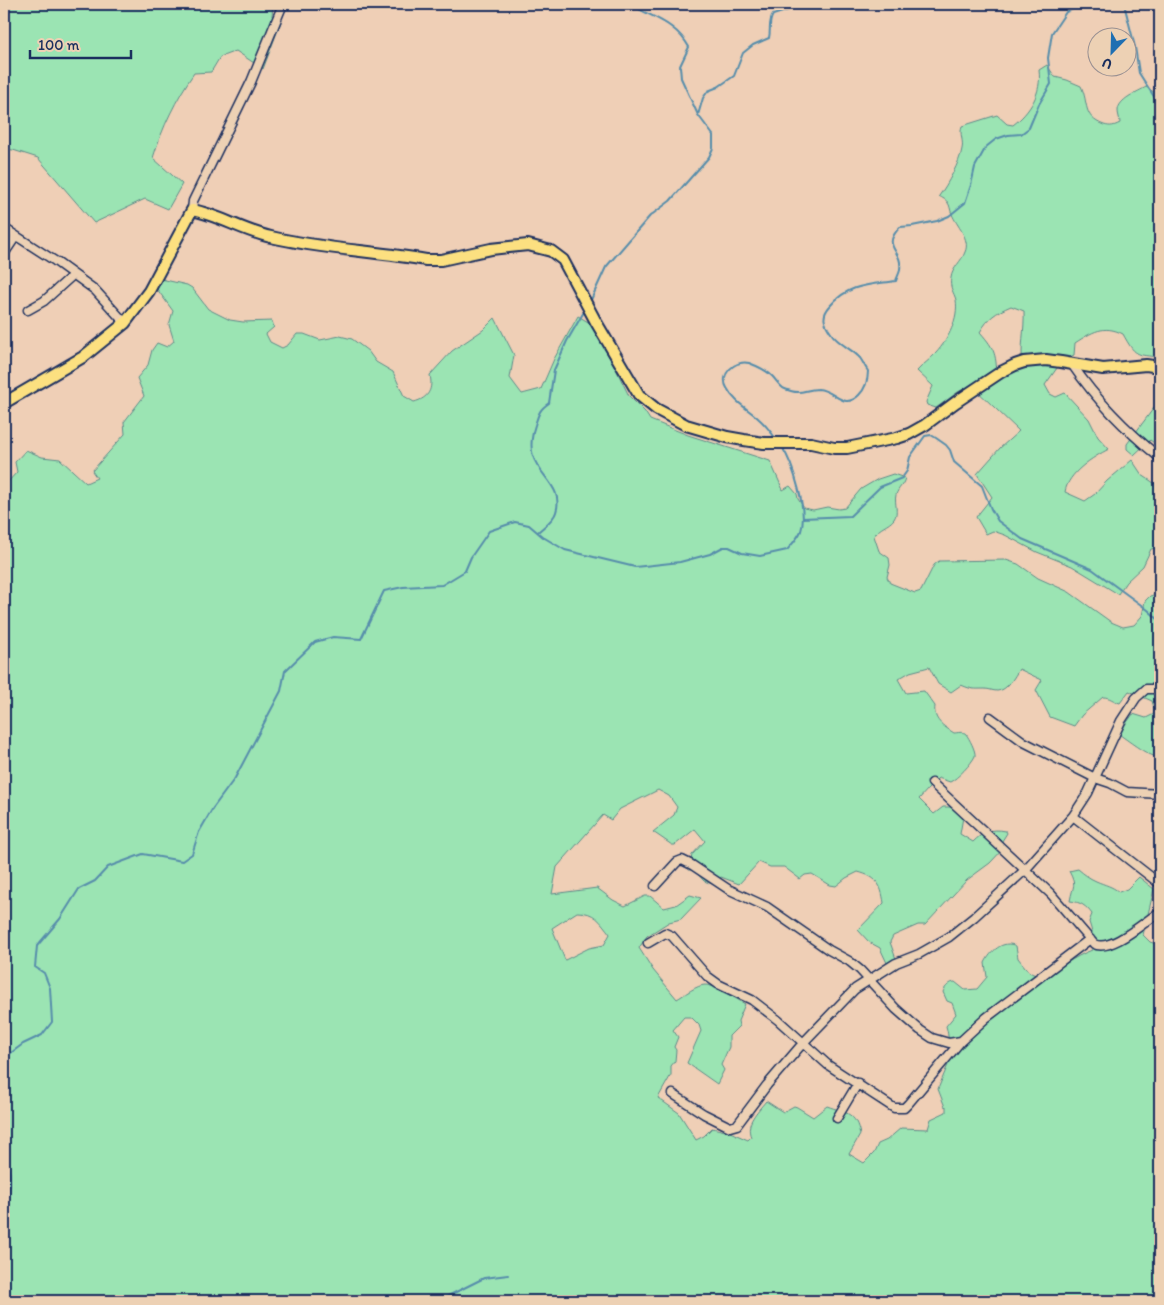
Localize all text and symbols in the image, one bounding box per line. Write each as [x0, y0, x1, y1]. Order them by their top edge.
scale bar [30, 28, 131, 60]
north arrow [1086, 28, 1136, 78]
text: 100 m [38, 36, 80, 54]
text: U [1100, 54, 1115, 73]

